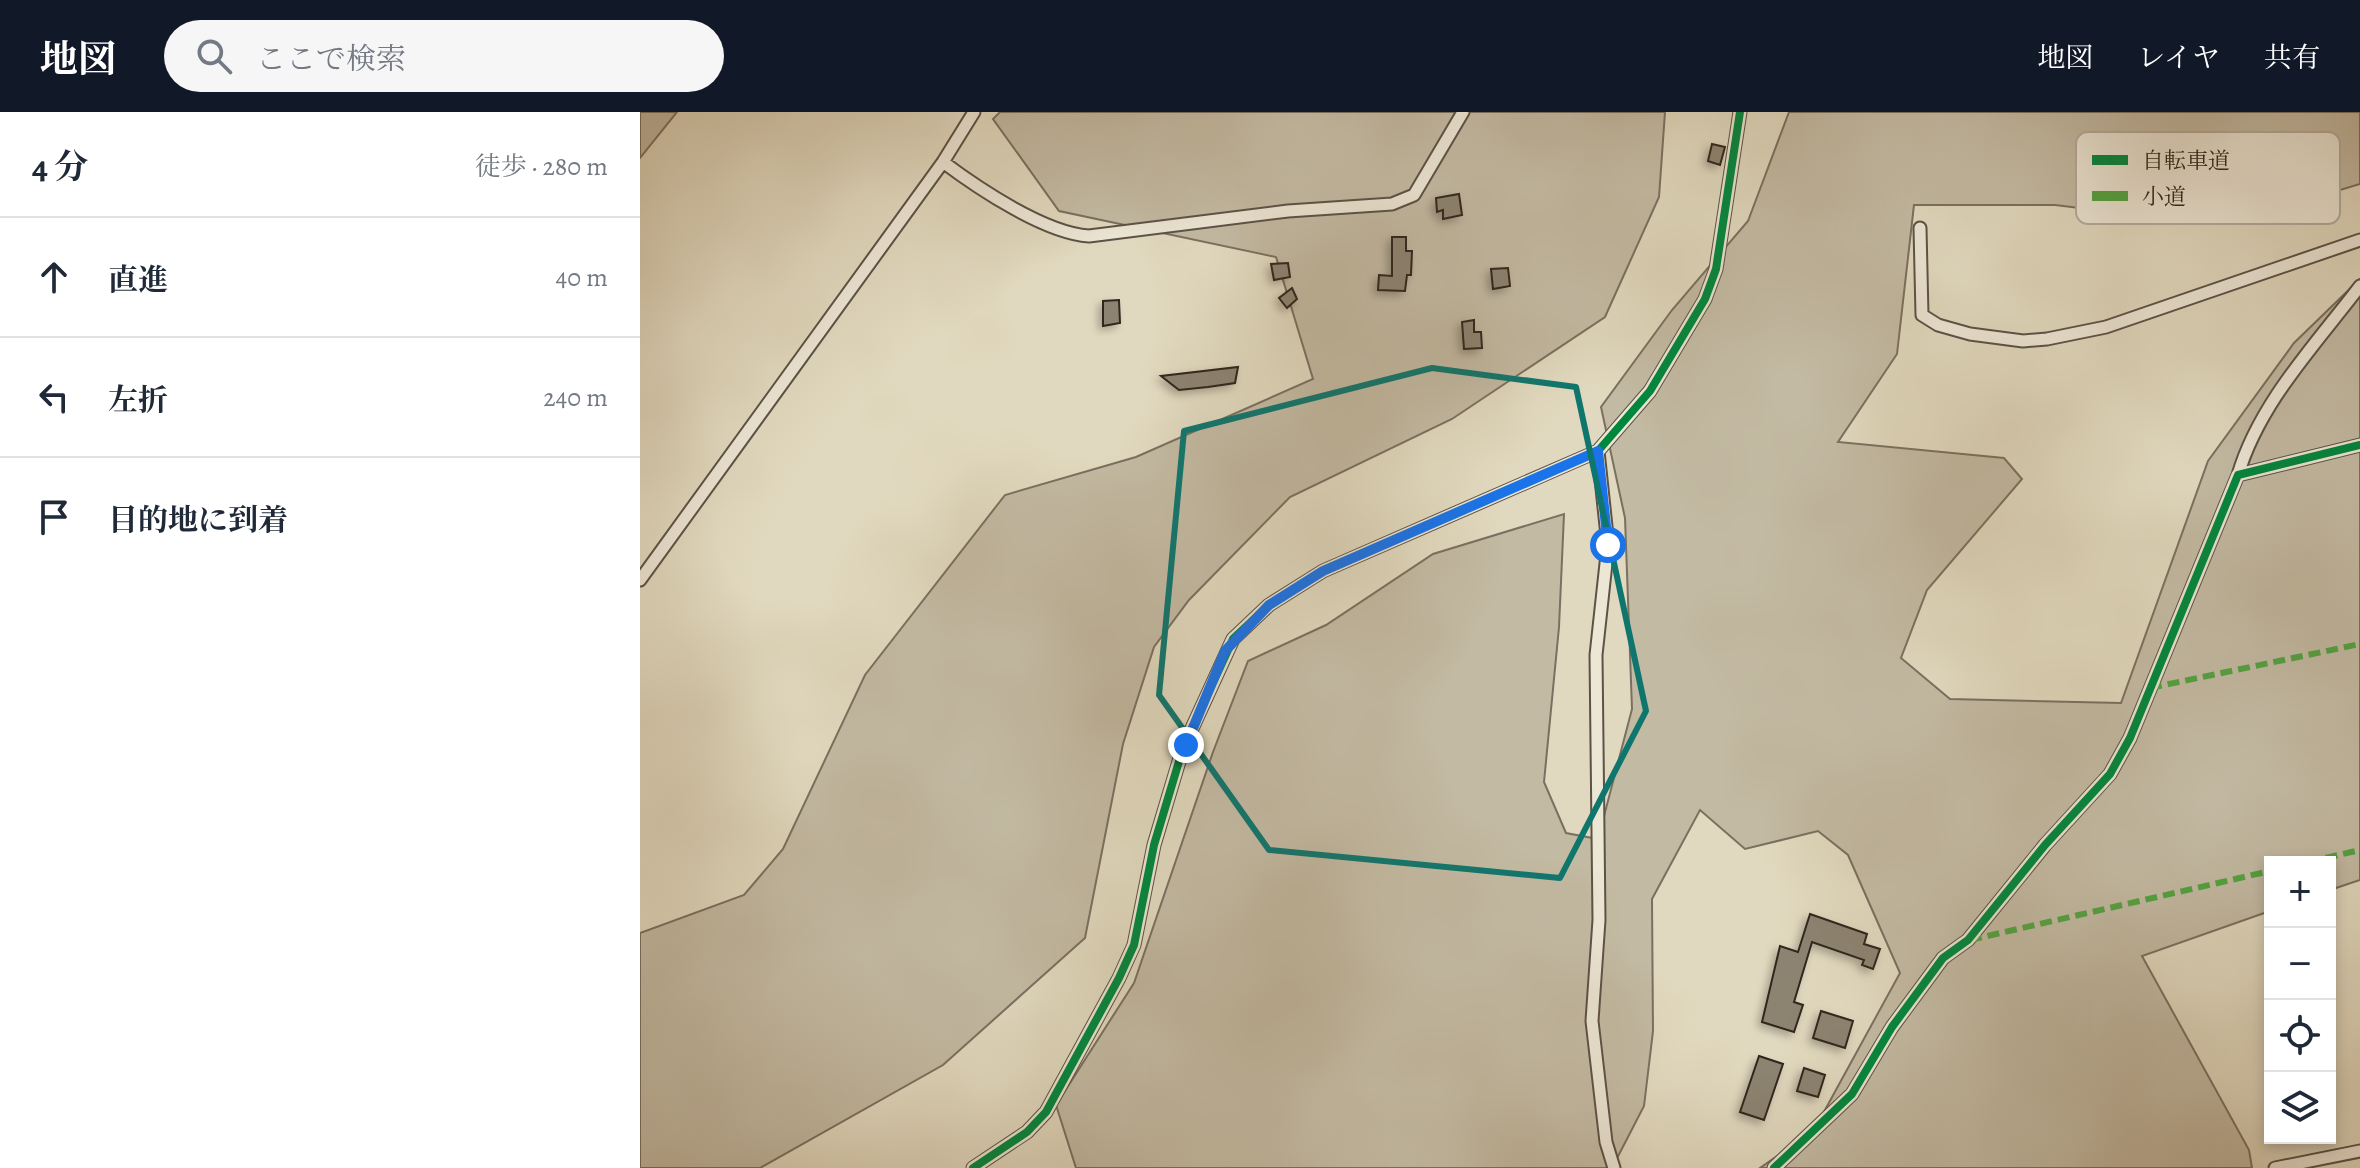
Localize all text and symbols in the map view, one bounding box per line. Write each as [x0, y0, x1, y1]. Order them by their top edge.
search box [164, 20, 724, 92]
text: 地図 [40, 33, 116, 85]
icon: search [192, 34, 236, 78]
text: ここで検索 [256, 39, 406, 79]
text: 地図 [2037, 39, 2093, 77]
text: レイヤ [2137, 39, 2220, 77]
text: 共有 [2264, 39, 2320, 77]
legend [2076, 132, 2340, 224]
text: 4 分 [32, 143, 88, 190]
text: 自転車道 [2142, 146, 2230, 176]
text: 徒歩 · 280 m [475, 149, 608, 184]
text: 小道 [2142, 182, 2186, 212]
icon: ahead [32, 255, 76, 299]
text: 直進 [108, 260, 168, 300]
text: 40 m [556, 260, 608, 295]
icon: left [32, 375, 76, 419]
text: 左折 [108, 380, 168, 420]
text: 240 m [543, 380, 608, 415]
icon: arrive [32, 495, 76, 539]
text: 目的地に到着 [108, 500, 288, 540]
route start [1590, 527, 1626, 563]
route end [1168, 727, 1204, 763]
map controls [2264, 856, 2336, 1144]
button: + [2264, 856, 2336, 928]
button: − [2264, 928, 2336, 1000]
button: locate [2264, 1000, 2336, 1072]
button: layers [2264, 1072, 2336, 1144]

